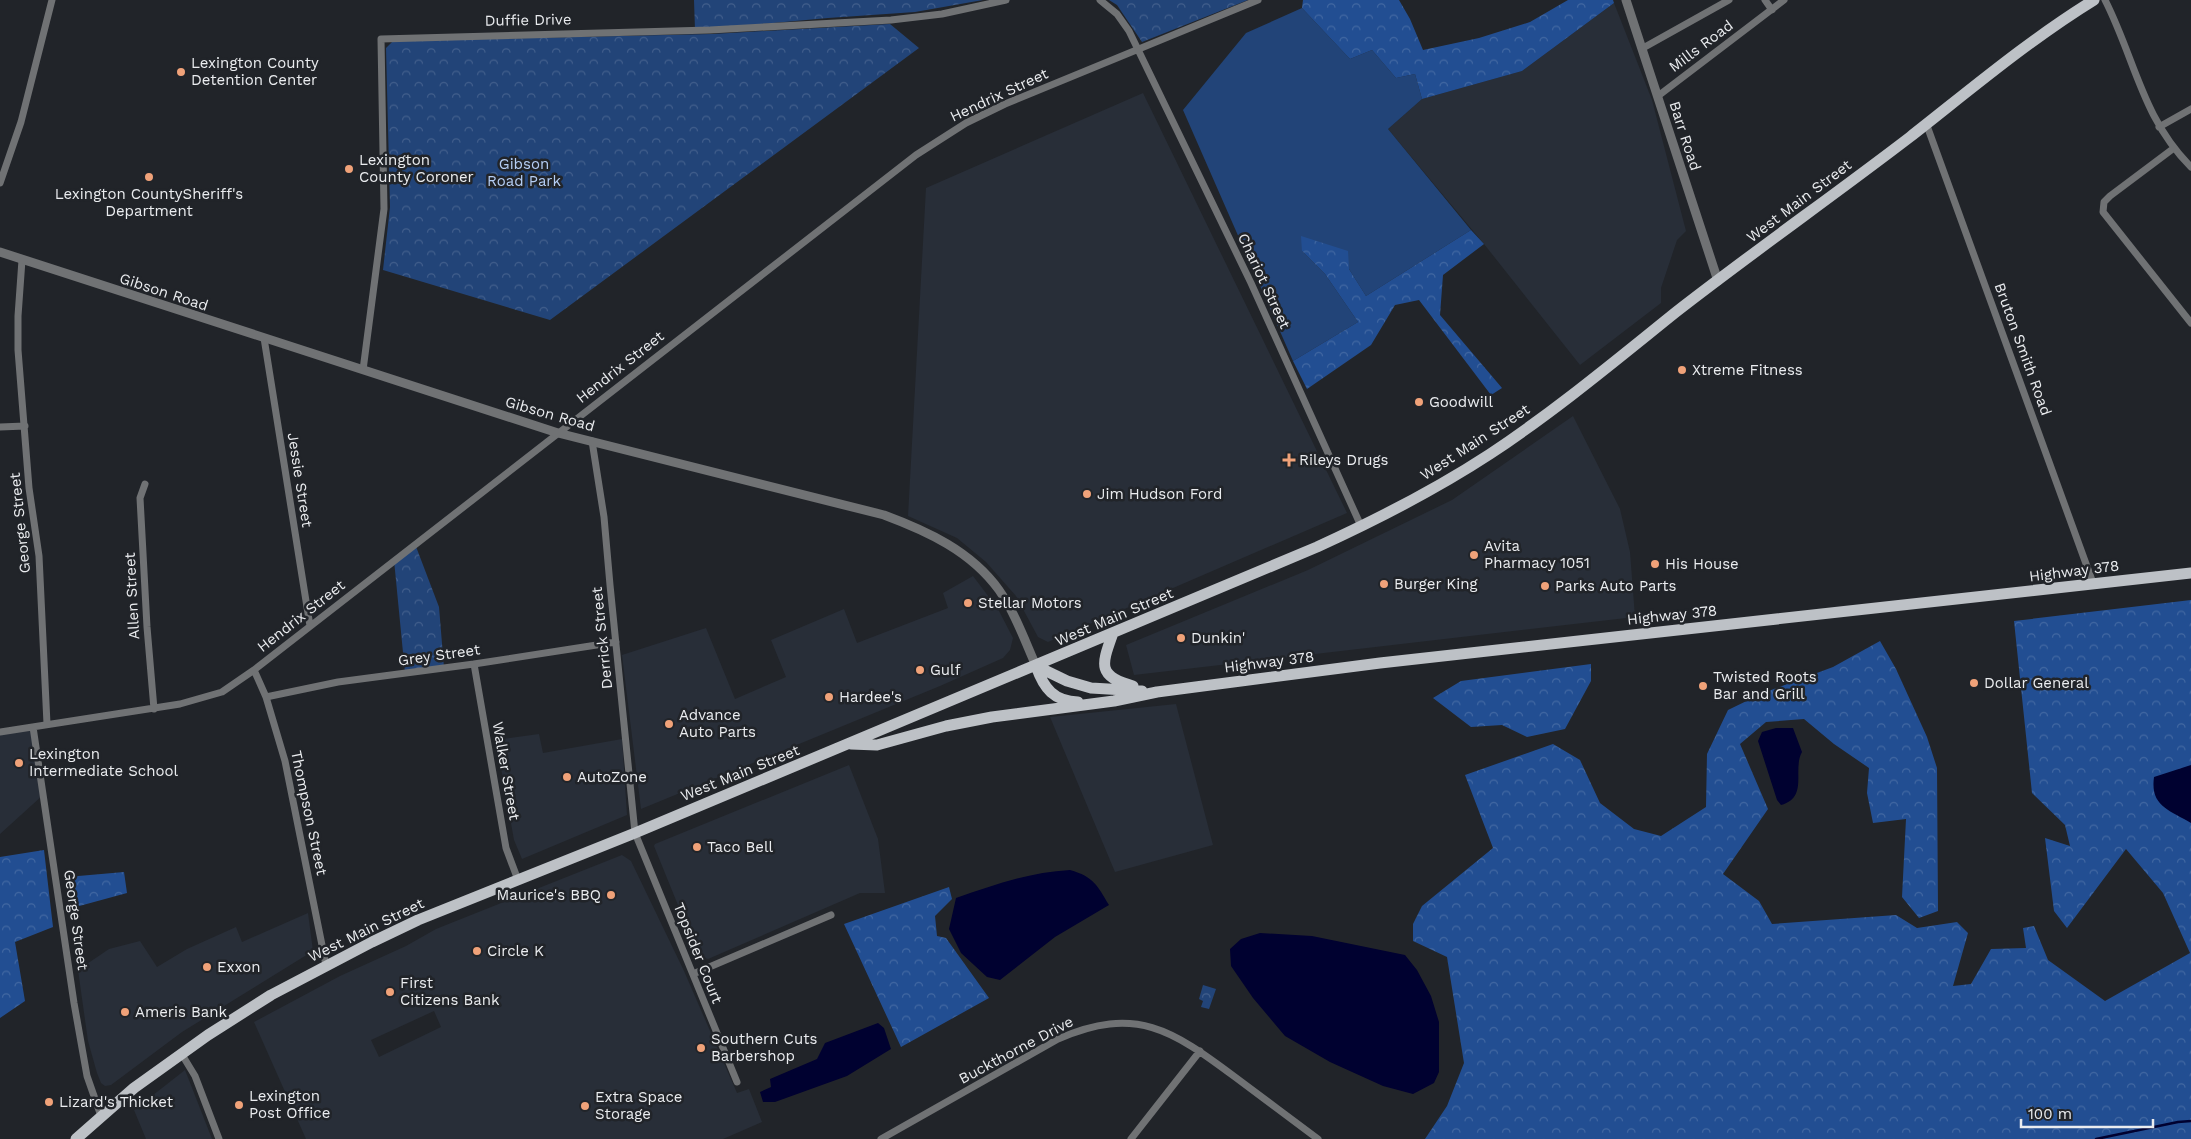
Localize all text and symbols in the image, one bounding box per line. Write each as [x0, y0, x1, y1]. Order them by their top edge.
street label: Duffie Drive [484, 10, 572, 30]
street label: Mills Road [1665, 16, 1737, 76]
place label: Lexington County Detention Center [191, 54, 319, 89]
street label: Hendrix Street [947, 64, 1052, 126]
marker: Lexington County Detention Center [175, 66, 187, 78]
street label: Barr Road [1665, 99, 1705, 173]
place label: Lexington County Coroner [359, 151, 474, 186]
park label: Gibson Road Park [487, 155, 561, 190]
street label: West Main Street [1743, 155, 1856, 246]
marker: Lexington County Coroner [343, 163, 355, 175]
marker: Lexington CountySheriff's Department [143, 171, 155, 183]
place label: Lexington CountySheriff's Department [55, 185, 243, 220]
street label: Chariot Street [1234, 230, 1294, 332]
street label: Gibson Road [117, 269, 211, 315]
street label: Bruton Smith Road [1991, 280, 2055, 418]
street label: Hendrix Street [573, 327, 668, 407]
place label: Xtreme Fitness [1692, 361, 1803, 379]
marker: Xtreme Fitness [1676, 364, 1688, 376]
street label: Gibson Road [503, 393, 597, 435]
place label: Goodwill [1429, 393, 1493, 411]
marker: Goodwill [1413, 396, 1425, 408]
street label: West Main Street [1417, 400, 1534, 484]
street label: Jessie Street [284, 431, 316, 529]
place label: Rileys Drugs [1299, 451, 1388, 469]
marker: Rileys Drugs [1283, 454, 1295, 466]
street label: George Street [6, 471, 34, 574]
place label: Jim Hudson Ford [1097, 485, 1222, 503]
marker: Jim Hudson Ford [1081, 488, 1093, 500]
place label: Avita Pharmacy 1051 [1484, 537, 1590, 572]
marker: Avita Pharmacy 1051 [1468, 549, 1480, 561]
street label: Allen Street [121, 551, 143, 640]
place label: His House [1665, 555, 1739, 573]
street label: Highway 378 [2028, 557, 2120, 585]
marker: His House [1649, 558, 1661, 570]
place label: Burger King [1394, 575, 1477, 593]
street label: Hendrix Street [254, 576, 349, 656]
place label: Parks Auto Parts [1555, 577, 1677, 595]
marker: Burger King [1378, 578, 1390, 590]
marker: Parks Auto Parts [1539, 580, 1551, 592]
street label: West Main Street [1052, 584, 1176, 650]
street label: Derrick Street [588, 585, 616, 690]
place label: Stellar Motors [978, 594, 1082, 612]
marker: Stellar Motors [962, 597, 974, 609]
street label: Highway 378 [1626, 601, 1718, 629]
place label: Dunkin' [1191, 629, 1245, 647]
marker: Dunkin' [1175, 632, 1187, 644]
street label: Grey Street [397, 640, 482, 670]
street label: Highway 378 [1223, 648, 1315, 676]
place label: Gulf [930, 661, 961, 679]
marker: Gulf [914, 664, 926, 676]
place label: Twisted Roots Bar and Grill [1713, 668, 1817, 703]
place label: Dollar General [1984, 674, 2089, 692]
marker: Dollar General [1968, 677, 1980, 689]
marker: Twisted Roots Bar and Grill [1697, 680, 1709, 692]
place label: Hardee's [839, 688, 902, 706]
marker: Hardee's [823, 691, 835, 703]
place label: Advance Auto Parts [679, 706, 756, 741]
marker: Advance Auto Parts [663, 718, 675, 730]
street label: Walker Street [488, 720, 524, 822]
street label: West Main Street [678, 741, 803, 805]
place label: Lexington Intermediate School [29, 745, 178, 780]
street label: Thompson Street [287, 749, 331, 878]
marker: Lexington Intermediate School [13, 757, 25, 769]
place label: AutoZone [577, 768, 647, 786]
marker: AutoZone [561, 771, 573, 783]
place label: Taco Bell [707, 838, 774, 856]
marker: Taco Bell [691, 841, 703, 853]
street label: George Street [60, 869, 92, 972]
place label: Maurice's BBQ [496, 886, 601, 904]
marker: Maurice's BBQ [605, 889, 617, 901]
street label: West Main Street [305, 894, 427, 966]
street label: Topsider Court [670, 900, 727, 1007]
place label: Circle K [487, 942, 544, 960]
marker: Circle K [471, 945, 483, 957]
place label: Exxon [217, 958, 261, 976]
marker: Exxon [201, 961, 213, 973]
place label: First Citizens Bank [400, 974, 500, 1009]
marker: First Citizens Bank [384, 986, 396, 998]
place label: Ameris Bank [135, 1003, 228, 1021]
marker: Ameris Bank [119, 1006, 131, 1018]
street label: Buckthorne Drive [956, 1012, 1076, 1088]
place label: Southern Cuts Barbershop [711, 1030, 817, 1065]
marker: Southern Cuts Barbershop [695, 1042, 707, 1054]
place label: Lexington Post Office [249, 1087, 330, 1122]
place label: Extra Space Storage [595, 1088, 683, 1123]
place label: Lizard's Thicket [59, 1093, 174, 1111]
marker: Lizard's Thicket [43, 1096, 55, 1108]
scale bar [2021, 1096, 2154, 1128]
marker: Lexington Post Office [233, 1099, 245, 1111]
marker: Extra Space Storage [579, 1100, 591, 1112]
text: 100 m [2028, 1105, 2072, 1123]

